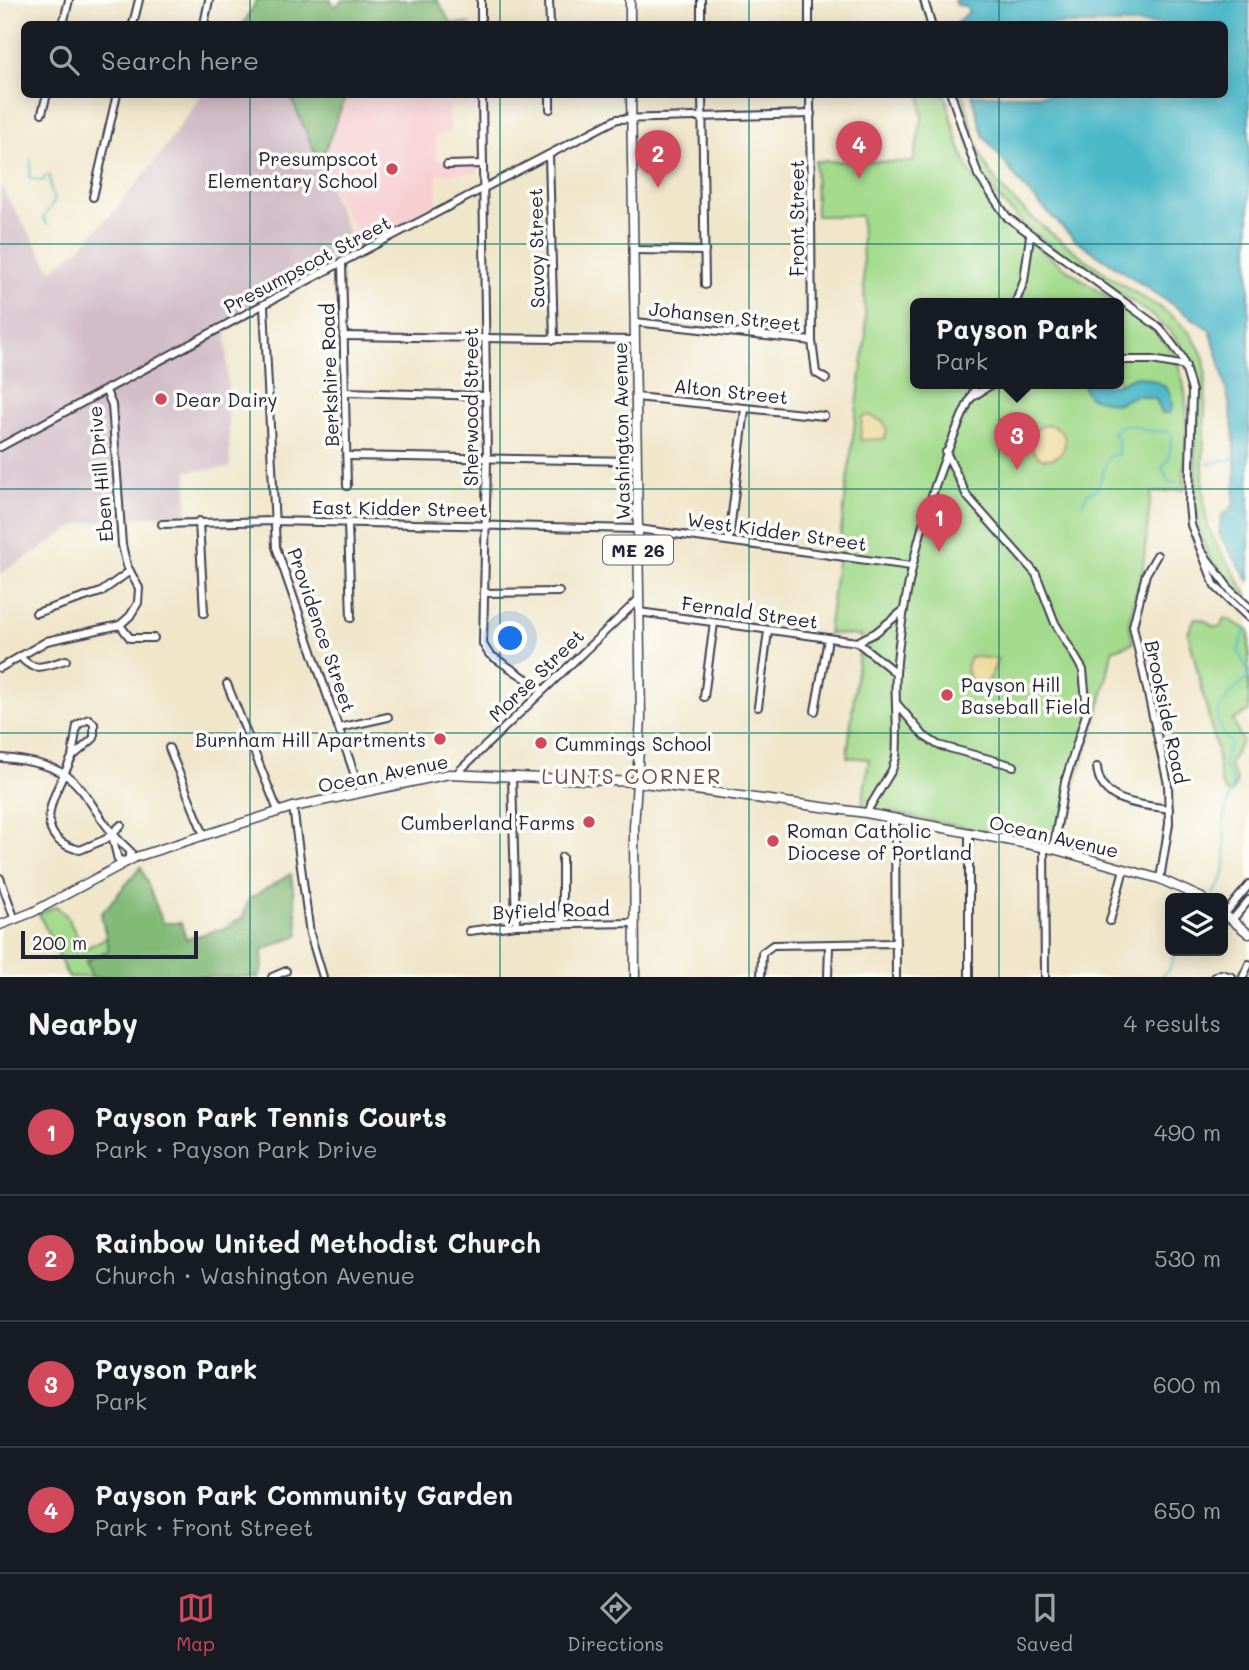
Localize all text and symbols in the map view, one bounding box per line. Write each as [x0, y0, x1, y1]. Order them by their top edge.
search box [21, 21, 1228, 98]
icon: search [45, 41, 83, 79]
text: Search here [101, 43, 259, 77]
pin: 4 [836, 121, 882, 179]
pin: 2 [635, 130, 681, 188]
place label: Presumpscot Elementary School [208, 146, 378, 193]
street label: Front Street [784, 160, 809, 276]
marker: Presumpscot Elementary School [384, 161, 400, 177]
street label: Savoy Street [522, 188, 550, 308]
street label: Presumpscot Street [219, 209, 395, 319]
street label: Johansen Street [648, 296, 802, 336]
popup [910, 298, 1124, 389]
street label: Berkshire Road [314, 303, 344, 447]
text: Payson Park [936, 312, 1098, 346]
street label: Sherwood Street [458, 328, 483, 486]
street label: Washington Avenue [607, 342, 635, 520]
text: Park [936, 346, 988, 376]
street label: Alton Street [673, 373, 789, 409]
place label: Dear Dairy [175, 387, 277, 412]
marker: Dear Dairy [153, 391, 169, 407]
street label: Eben Hill Drive [82, 405, 118, 543]
pin: 3 [994, 412, 1040, 470]
street label: East Kidder Street [312, 494, 488, 522]
pin: 1 [916, 494, 962, 552]
street label: West Kidder Street [685, 506, 869, 556]
road number: ME 26 [603, 536, 673, 564]
street label: Providence Street [282, 545, 362, 715]
street label: Fernald Street [680, 590, 820, 634]
your location [493, 621, 527, 655]
street label: Morse Street [483, 623, 589, 727]
street label: Brookside Road [1140, 638, 1194, 786]
place label: Payson Hill Baseball Field [961, 672, 1090, 719]
marker: Payson Hill Baseball Field [939, 687, 955, 703]
place label: Burnham Hill Apartments [195, 727, 426, 752]
marker: Burnham Hill Apartments [432, 731, 448, 747]
place label: Cummings School [555, 731, 712, 756]
marker: Cummings School [533, 735, 549, 751]
street label: Ocean Avenue [316, 748, 450, 798]
district label: LUNTS CORNER [542, 762, 722, 789]
street label: Ocean Avenue [987, 809, 1121, 863]
place label: Cumberland Farms [401, 810, 575, 835]
marker: Cumberland Farms [581, 814, 597, 830]
place label: Roman Catholic Diocese of Portland [787, 818, 972, 865]
marker: Roman Catholic Diocese of Portland [765, 833, 781, 849]
map controls [1165, 893, 1228, 956]
button: layers [1165, 893, 1228, 956]
street label: Byfield Road [492, 895, 610, 925]
scale bar [21, 928, 198, 960]
text: 200 m [32, 930, 87, 955]
text: Nearby [28, 1003, 138, 1043]
text: 4 results [1124, 1008, 1221, 1038]
text: Payson Park Tennis Courts [95, 1100, 447, 1134]
text: 1 [46, 1117, 56, 1147]
text: 490 m [1154, 1117, 1221, 1147]
text: Park · Payson Park Drive [95, 1134, 378, 1164]
text: Rainbow United Methodist Church [95, 1226, 541, 1260]
text: 2 [45, 1243, 57, 1273]
text: 530 m [1154, 1243, 1221, 1273]
text: Church · Washington Avenue [95, 1260, 415, 1290]
text: Payson Park [95, 1352, 257, 1386]
text: 3 [44, 1369, 58, 1399]
text: 600 m [1153, 1369, 1221, 1399]
text: Park [95, 1386, 147, 1416]
text: Payson Park Community Garden [95, 1478, 513, 1512]
text: 4 [44, 1495, 58, 1525]
text: 650 m [1154, 1495, 1221, 1525]
text: Park · Front Street [95, 1512, 313, 1542]
tab: Map [176, 1589, 215, 1656]
tab: Directions [567, 1589, 664, 1656]
tab: Saved [1016, 1589, 1073, 1656]

